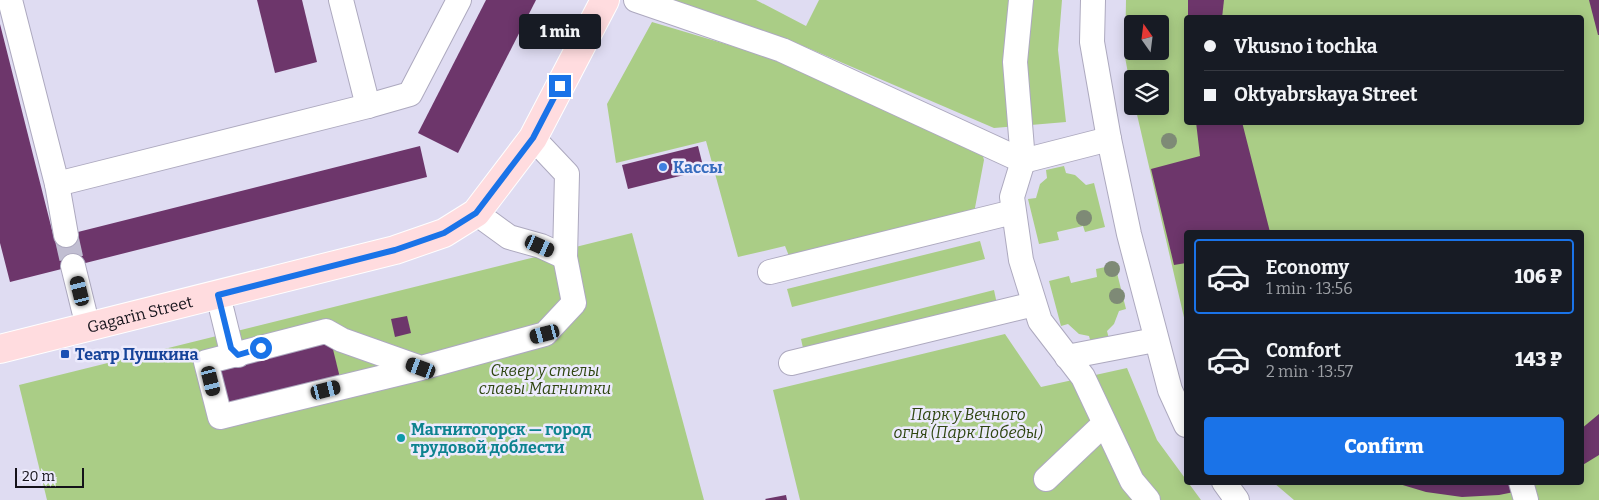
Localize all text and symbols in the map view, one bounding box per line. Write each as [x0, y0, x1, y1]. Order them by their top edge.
callout: 1 min [519, 13, 601, 48]
north arrow [1124, 15, 1169, 60]
map controls [1124, 15, 1169, 115]
text: 1 min [540, 22, 580, 41]
text: Vkusno i tochka [1234, 35, 1377, 58]
button: layers [1124, 70, 1169, 115]
route end [549, 75, 571, 97]
text: Oktyabrskaya Street [1234, 83, 1418, 106]
place label: Кассы [673, 158, 723, 177]
marker: Кассы [657, 161, 669, 173]
car [523, 233, 556, 259]
icon: car [1206, 254, 1251, 299]
text: Economy [1266, 256, 1349, 279]
text: 106 ₽ [1514, 265, 1562, 288]
car [69, 275, 90, 307]
text: 1 min · 13:56 [1266, 279, 1353, 298]
street label: Gagarin Street [85, 292, 195, 337]
car [528, 323, 561, 345]
route start [250, 337, 272, 359]
icon: car [1206, 337, 1251, 382]
text: Comfort [1266, 339, 1341, 362]
place label: Театр Пушкина [75, 345, 198, 364]
marker: Театр Пушкина [59, 348, 71, 360]
text: 143 ₽ [1515, 348, 1562, 371]
car [404, 356, 437, 380]
park label: Сквер у стелы славы Магнитки [479, 361, 611, 398]
text: 2 min · 13:57 [1266, 362, 1353, 381]
car [200, 365, 221, 397]
car [309, 379, 342, 401]
park label: Парк у Вечного огня (Парк Победы) [893, 405, 1043, 442]
button: Confirm [1204, 417, 1564, 475]
place label: Магнитогорск — город трудовой доблести [411, 420, 592, 457]
marker: Магнитогорск — город трудовой доблести [395, 432, 407, 444]
scale bar [15, 465, 84, 488]
text: 20 m [22, 468, 55, 485]

